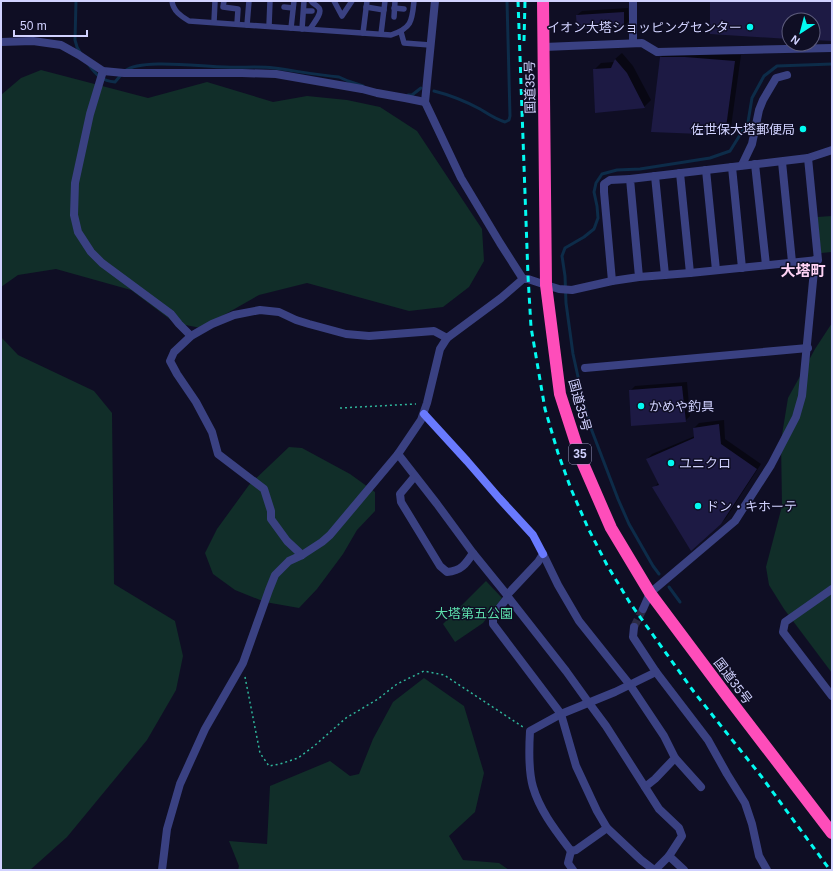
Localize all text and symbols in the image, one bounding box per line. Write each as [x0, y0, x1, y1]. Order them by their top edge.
scale bar [14, 12, 87, 38]
north arrow [781, 12, 821, 52]
text: 50 m [20, 19, 47, 33]
place label: イオン大塔ショッピングセンター [547, 20, 742, 35]
marker: イオン大塔ショッピングセンター [745, 22, 755, 32]
text: N [788, 33, 802, 47]
street label: 国道35号 [522, 60, 538, 114]
place label: 佐世保大塔郵便局 [691, 122, 795, 137]
marker: 佐世保大塔郵便局 [798, 124, 808, 134]
district label: 大塔町 [780, 262, 826, 279]
street label: 国道35号 [566, 377, 594, 433]
place label: かめや釣具 [649, 399, 714, 414]
marker: かめや釣具 [636, 401, 646, 411]
road number: 35 [569, 444, 591, 464]
place label: ユニクロ [679, 456, 731, 471]
marker: ユニクロ [666, 458, 676, 468]
place label: ドン・キホーテ [706, 499, 797, 514]
marker: ドン・キホーテ [693, 501, 703, 511]
park label: 大塔第五公園 [435, 606, 513, 621]
street label: 国道35号 [711, 655, 755, 707]

